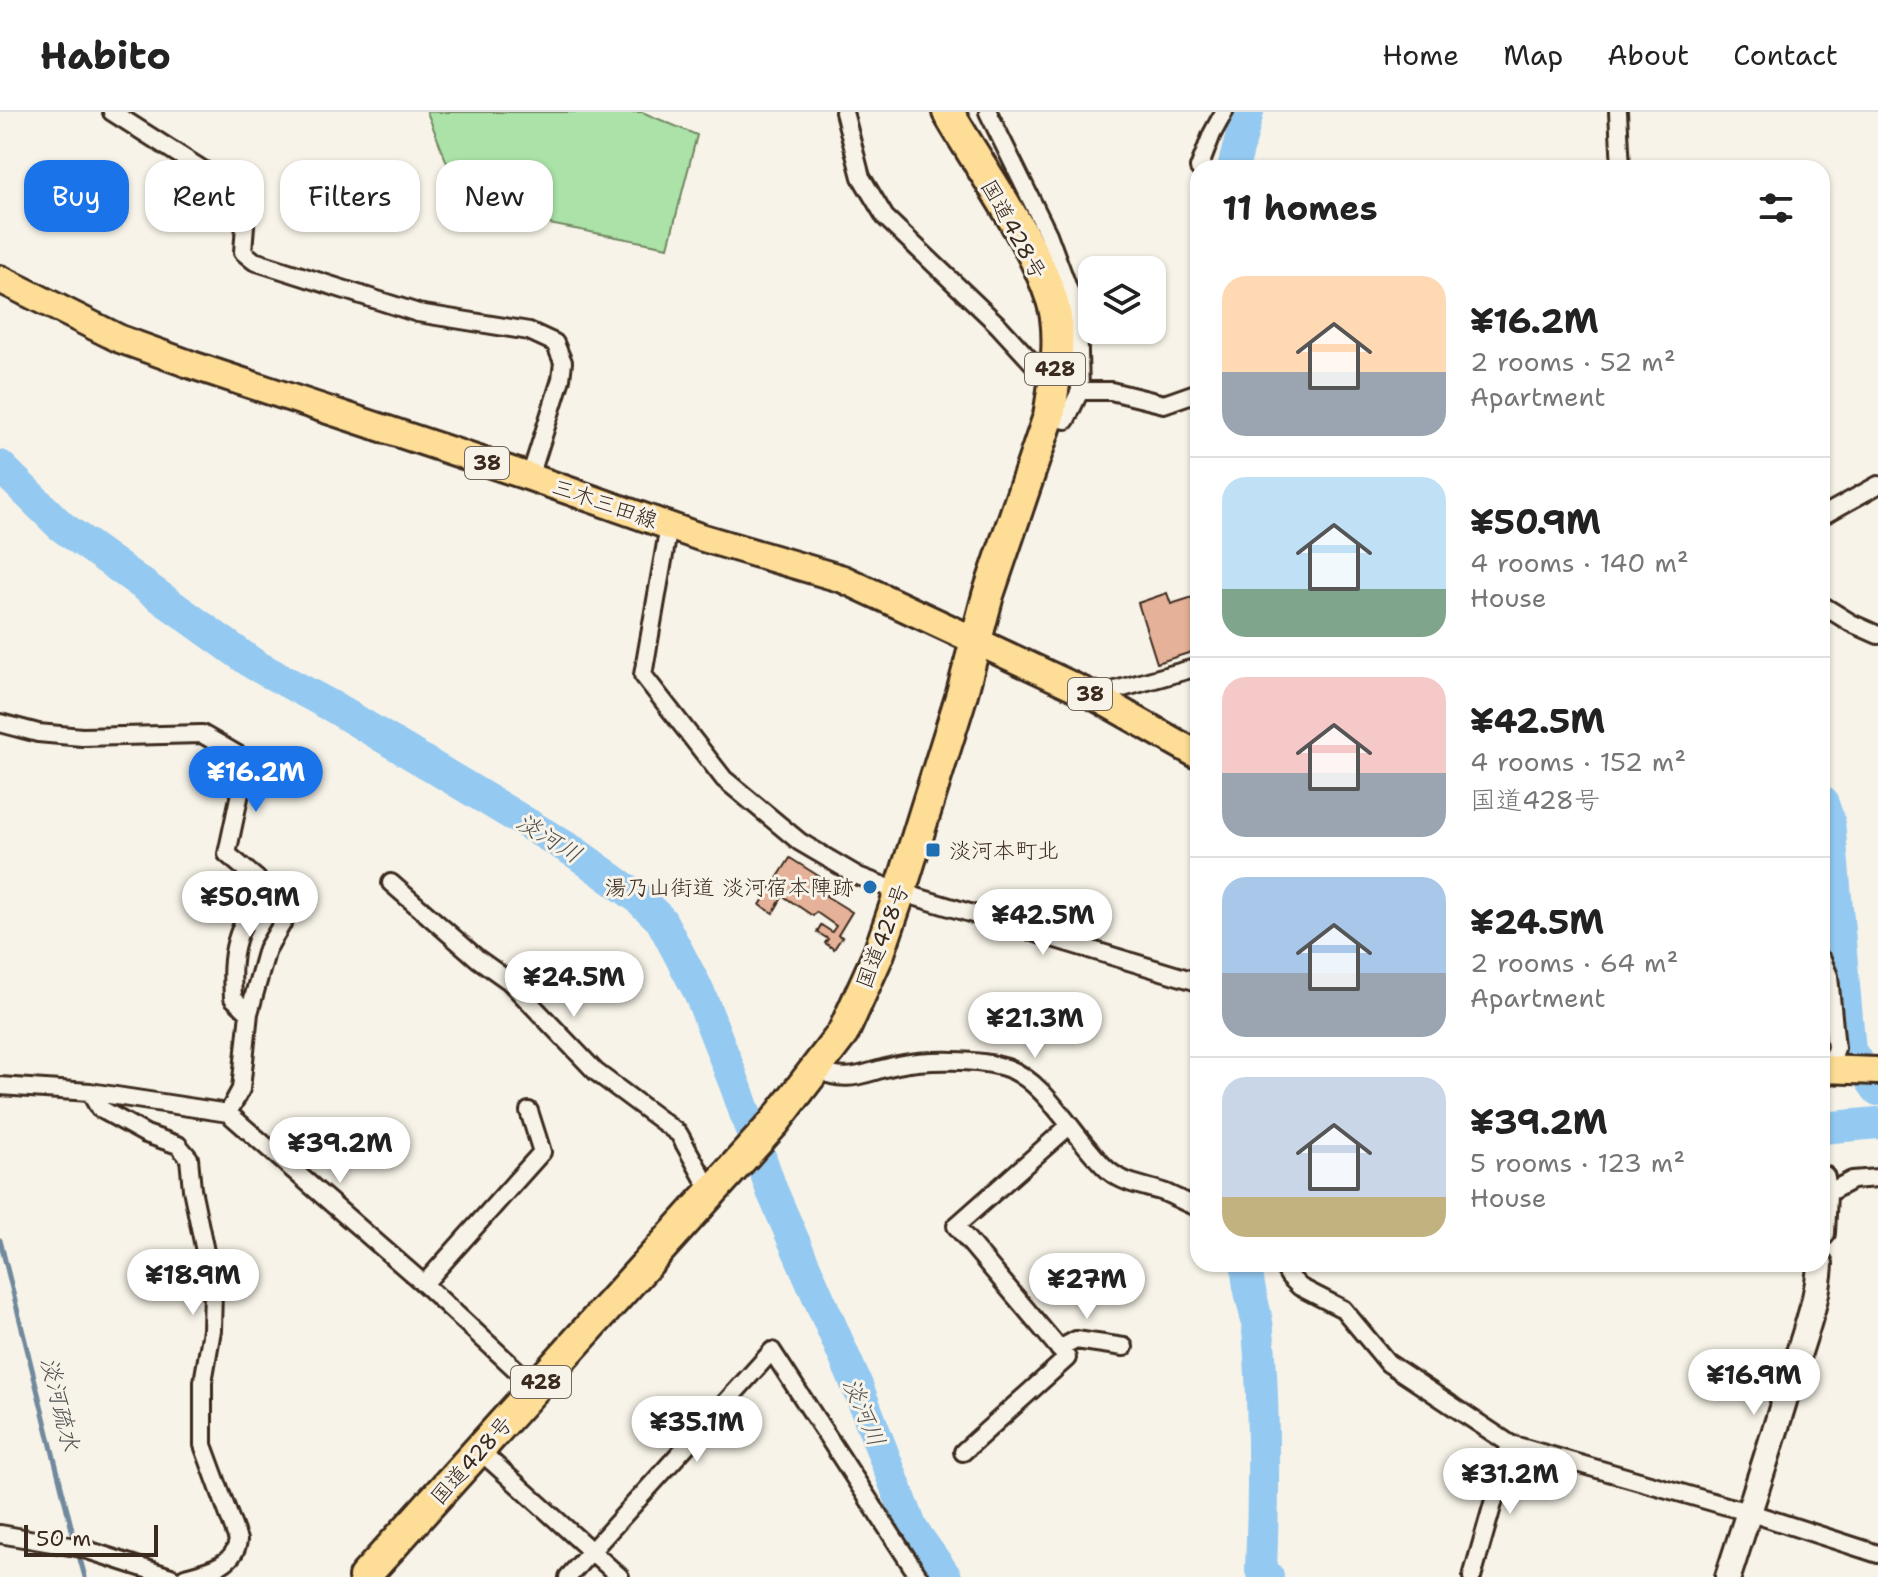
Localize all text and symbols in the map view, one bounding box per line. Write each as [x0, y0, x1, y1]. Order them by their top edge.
text: Habito [40, 30, 171, 81]
text: Home [1382, 36, 1459, 74]
text: Map [1503, 36, 1563, 74]
text: About [1607, 36, 1689, 74]
text: Contact [1733, 36, 1838, 74]
chip: Buy [24, 160, 129, 232]
chip: Rent [145, 160, 264, 232]
chip: Filters [280, 160, 420, 232]
chip: New [436, 160, 553, 232]
street label: 国道428号 [974, 174, 1053, 284]
text: 11 homes [1222, 185, 1378, 231]
icon: filters [1754, 186, 1798, 230]
map controls [1078, 256, 1166, 344]
button: layers [1078, 256, 1166, 344]
text: ¥16.2M [1470, 298, 1599, 344]
icon: home [1286, 308, 1382, 404]
text: 2 rooms · 52 m² [1470, 344, 1676, 379]
road number: 428 [1025, 353, 1085, 385]
text: Apartment [1470, 379, 1606, 414]
road number: 38 [465, 447, 509, 479]
street label: 三木三田線 [548, 472, 662, 535]
text: ¥50.9M [1470, 499, 1601, 545]
icon: home [1286, 509, 1382, 605]
text: 4 rooms · 140 m² [1470, 545, 1689, 580]
text: House [1470, 580, 1546, 615]
road number: 38 [1068, 678, 1112, 710]
text: ¥42.5M [1470, 698, 1605, 744]
icon: home [1286, 709, 1382, 805]
text: 4 rooms · 152 m² [1470, 744, 1686, 779]
pin: ¥16.2M [191, 746, 321, 814]
text: ¥16.2M [207, 754, 305, 789]
text: 国道428号 [1470, 782, 1600, 817]
water label: 淡河川 [510, 805, 588, 871]
place label: 淡河本町北 [949, 836, 1059, 865]
marker: 淡河本町北 [924, 841, 942, 859]
pin: ¥50.9M [185, 871, 315, 939]
place label: 湯乃山街道 淡河宿本陣跡 [604, 873, 854, 902]
marker: 湯乃山街道 淡河宿本陣跡 [861, 878, 879, 896]
text: ¥50.9M [200, 879, 300, 914]
street label: 国道428号 [849, 880, 916, 993]
pin: ¥42.5M [978, 889, 1108, 957]
text: ¥42.5M [991, 897, 1095, 932]
text: ¥24.5M [1470, 899, 1604, 945]
icon: home [1286, 909, 1382, 1005]
text: 2 rooms · 64 m² [1470, 945, 1678, 980]
pin: ¥24.5M [509, 951, 639, 1019]
text: ¥24.5M [523, 959, 625, 994]
text: Apartment [1470, 980, 1606, 1015]
pin: ¥21.3M [970, 992, 1100, 1060]
text: ¥21.3M [986, 1000, 1084, 1035]
text: ¥39.2M [1470, 1099, 1608, 1145]
icon: home [1286, 1109, 1382, 1205]
pin: ¥39.2M [275, 1117, 405, 1185]
text: ¥39.2M [287, 1125, 393, 1160]
text: 5 rooms · 123 m² [1470, 1145, 1685, 1180]
text: House [1470, 1180, 1546, 1215]
pin: ¥18.9M [128, 1249, 258, 1317]
pin: ¥27M [1040, 1253, 1134, 1321]
text: ¥18.9M [145, 1257, 241, 1292]
text: ¥27M [1047, 1261, 1127, 1296]
pin: ¥16.9M [1689, 1349, 1819, 1417]
water label: 淡河疏水 [33, 1354, 87, 1454]
text: ¥16.9M [1706, 1357, 1802, 1392]
road number: 428 [511, 1366, 571, 1398]
water label: 淡河川 [835, 1373, 893, 1451]
pin: ¥35.1M [632, 1396, 762, 1464]
text: ¥35.1M [650, 1404, 744, 1439]
street label: 国道428号 [424, 1410, 519, 1511]
pin: ¥31.2M [1445, 1448, 1575, 1516]
text: ¥31.2M [1461, 1456, 1559, 1491]
scale bar [24, 1521, 158, 1557]
text: 50 m [36, 1524, 91, 1553]

